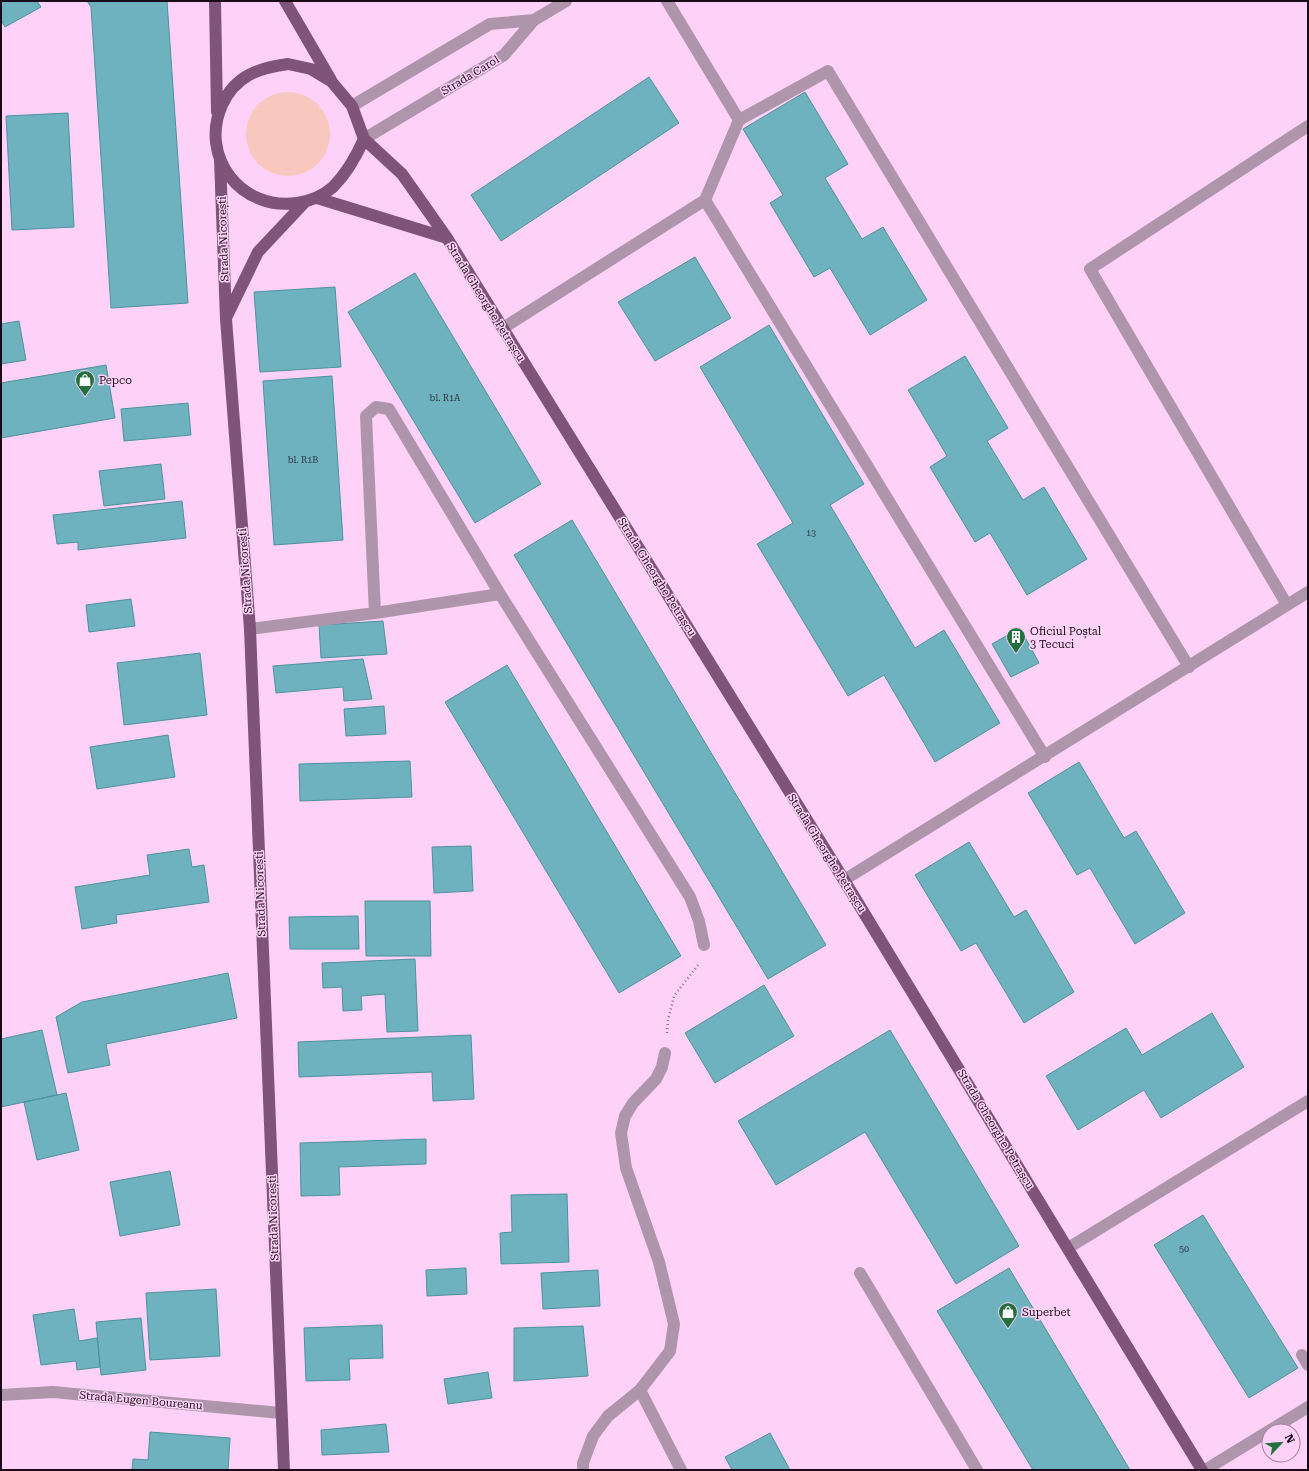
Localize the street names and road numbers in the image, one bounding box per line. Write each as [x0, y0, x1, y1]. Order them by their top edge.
street label: Strada Carol [439, 53, 502, 98]
street label: Strada Nicorești [215, 196, 232, 282]
street label: Strada Gheorghe Petrașcu [443, 241, 528, 365]
street label: Strada Gheorghe Petrașcu [614, 516, 699, 640]
street label: Strada Nicorești [236, 527, 256, 614]
street label: Strada Gheorghe Petrașcu [784, 792, 869, 916]
street label: Strada Nicorești [252, 851, 269, 937]
street label: Strada Gheorghe Petrașcu [954, 1067, 1037, 1192]
street label: Strada Nicorești [265, 1175, 282, 1261]
street label: Strada Eugen Boureanu [79, 1389, 203, 1412]

